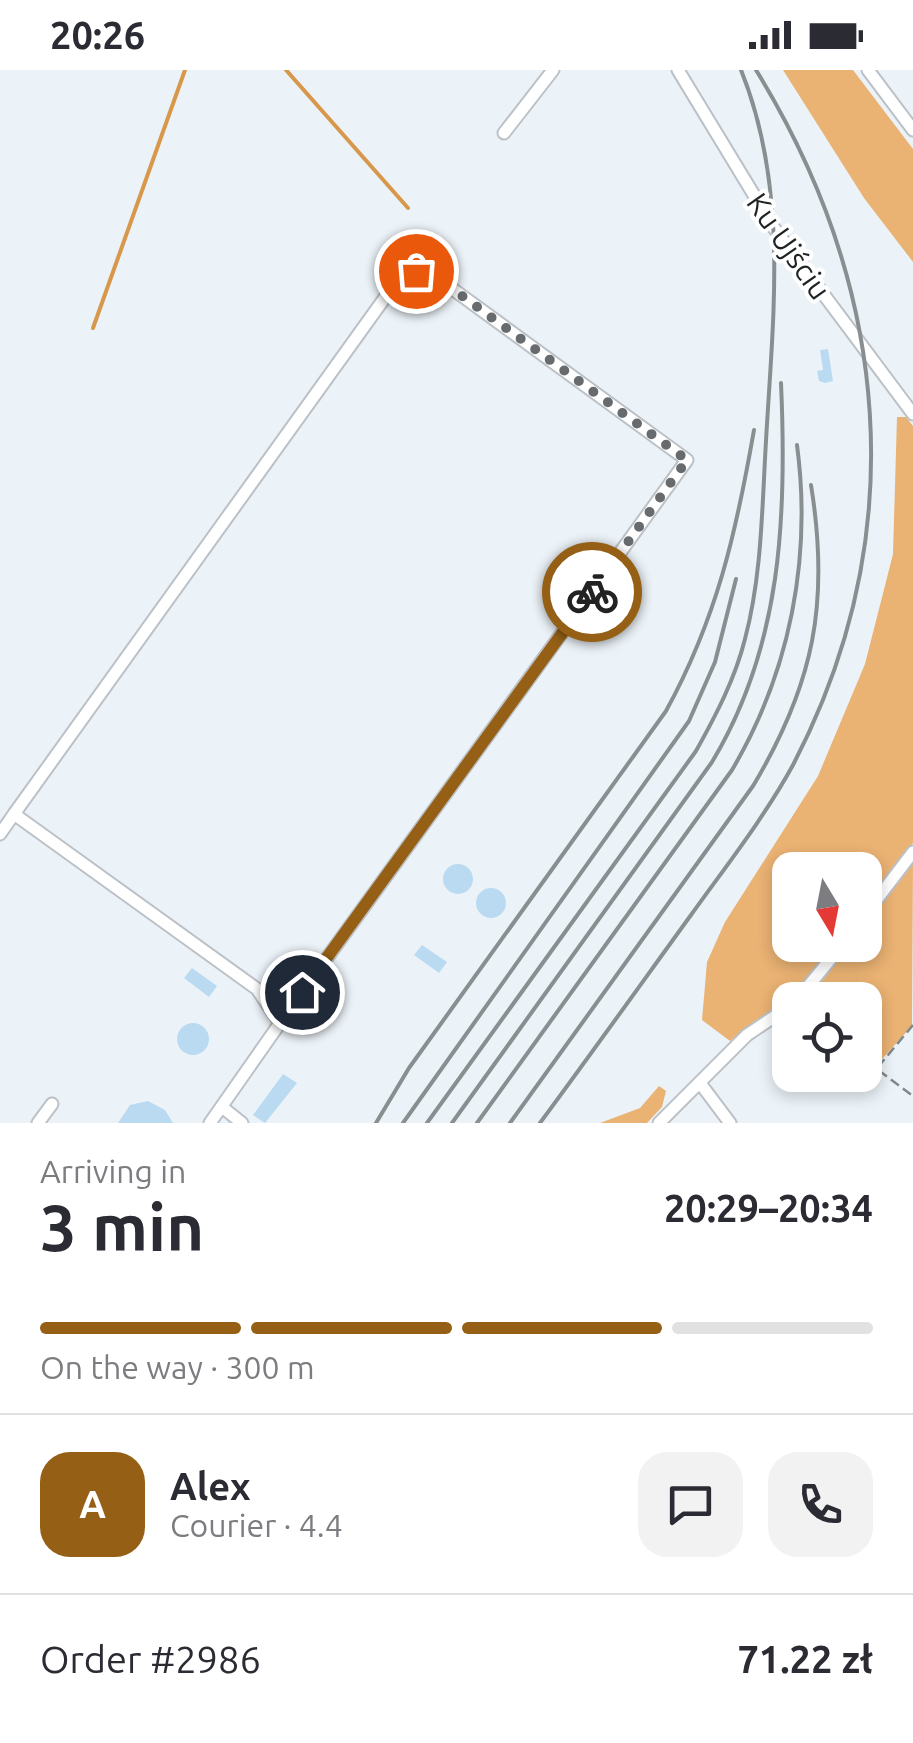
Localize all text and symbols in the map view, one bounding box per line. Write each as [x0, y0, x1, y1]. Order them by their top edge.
text: 20:26 [50, 14, 145, 56]
street label: Ku Ujściu [740, 187, 838, 305]
pin [374, 229, 459, 314]
icon: bag [389, 244, 444, 299]
courier [542, 542, 642, 642]
icon: bike [565, 565, 620, 620]
north arrow [772, 852, 882, 962]
map controls [772, 852, 882, 1092]
pin [260, 950, 345, 1035]
icon: home [275, 965, 330, 1020]
button: locate [772, 982, 882, 1092]
text: Arriving in [40, 1153, 186, 1189]
text: 20:29–20:34 [664, 1187, 873, 1229]
text: 3 min [40, 1190, 204, 1263]
text: On the way · 300 m [40, 1349, 315, 1385]
button: chat [638, 1452, 743, 1557]
button: phone [768, 1452, 873, 1557]
text: Alex [170, 1465, 251, 1507]
text: A [79, 1483, 106, 1525]
text: Courier · 4.4 [170, 1507, 343, 1543]
text: Order #2986 [40, 1638, 261, 1680]
text: 71.22 zł [737, 1638, 873, 1680]

